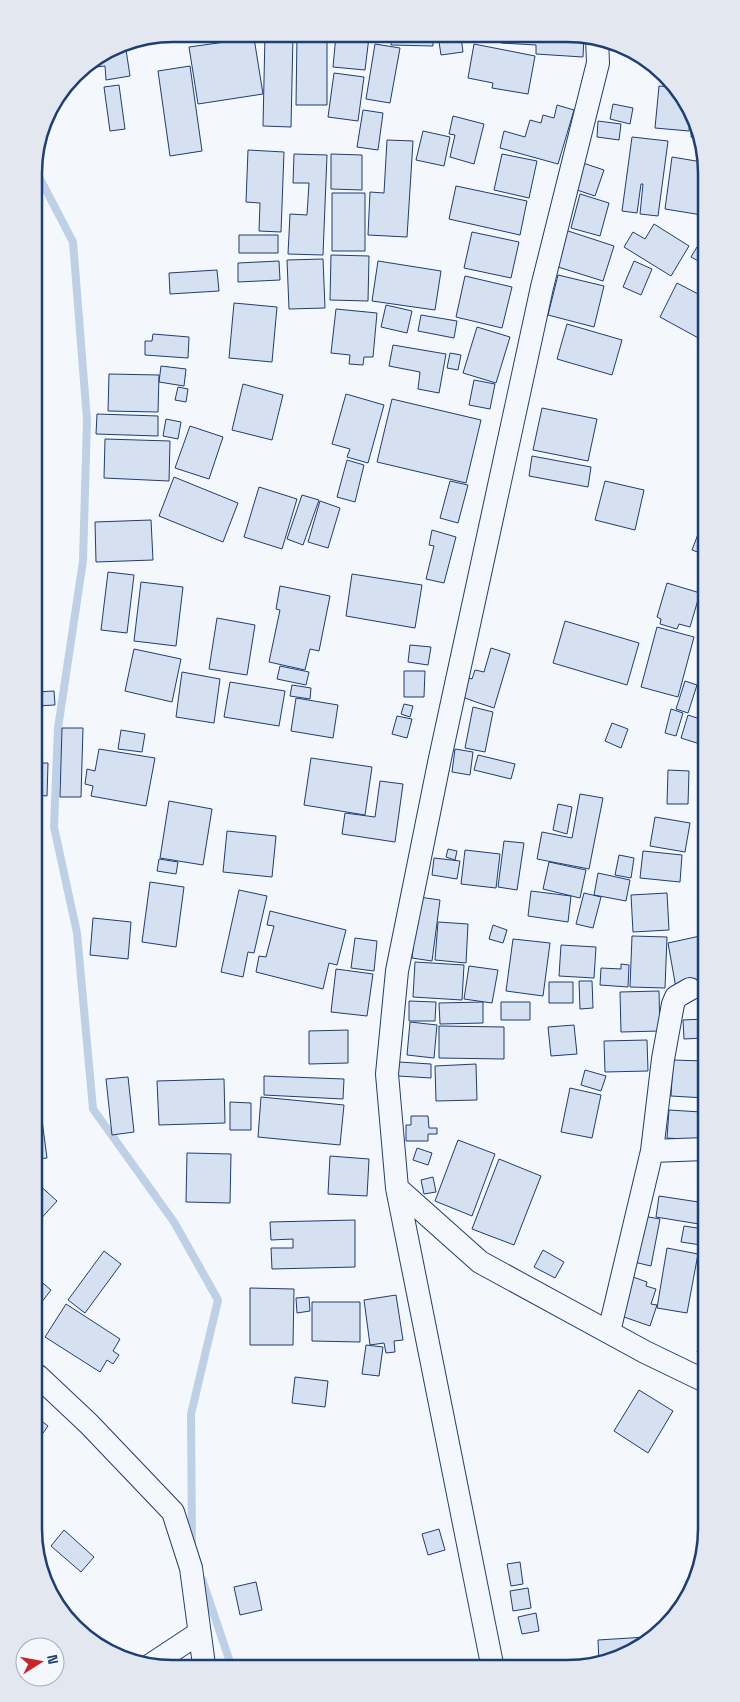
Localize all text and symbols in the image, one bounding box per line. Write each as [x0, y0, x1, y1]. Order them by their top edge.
north arrow [15, 1637, 65, 1687]
text: N [43, 1653, 62, 1666]

